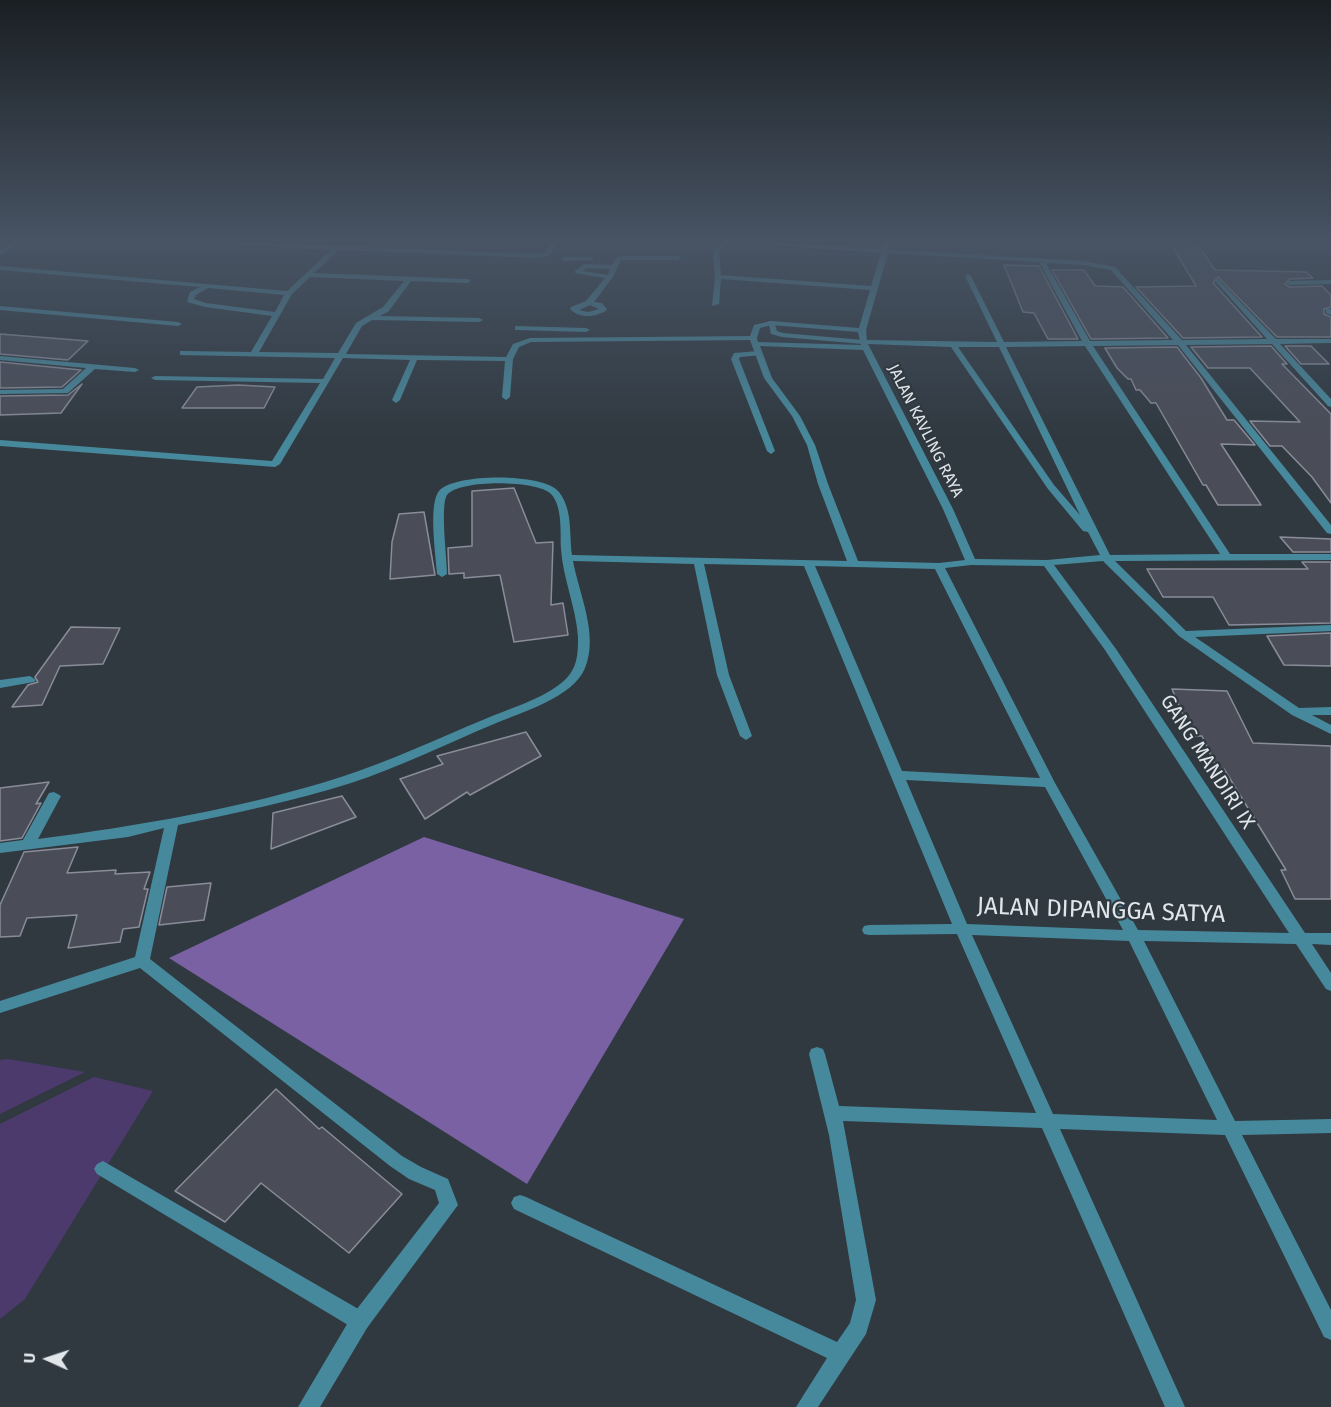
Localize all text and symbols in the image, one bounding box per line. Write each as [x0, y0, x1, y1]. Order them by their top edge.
street label: JALAN KAVLING RAYA [883, 361, 967, 501]
street label: GANG MANDIRI IX [1155, 690, 1259, 834]
street label: JALAN DIPANGGA SATYA [976, 892, 1226, 930]
north arrow [18, 1329, 78, 1389]
text: U [20, 1352, 39, 1364]

